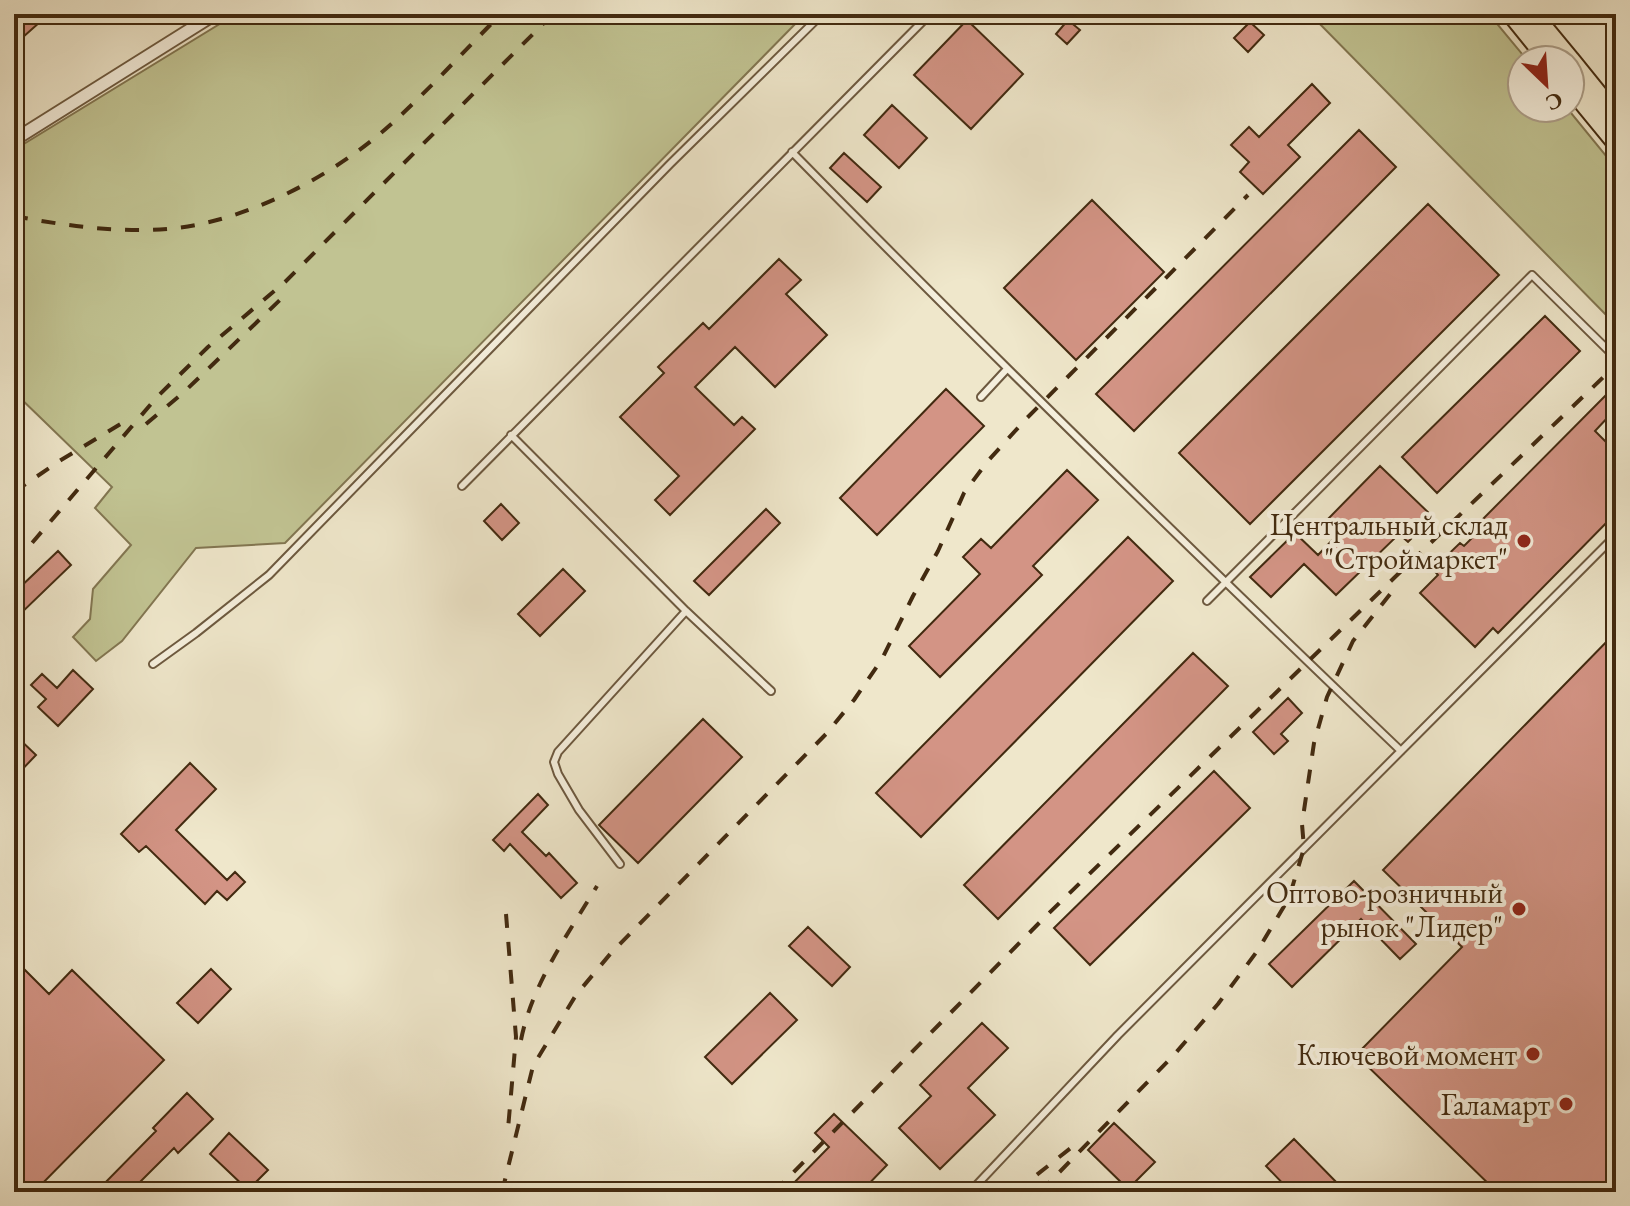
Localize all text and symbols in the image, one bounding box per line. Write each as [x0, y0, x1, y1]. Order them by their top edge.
north arrow [1506, 44, 1586, 124]
text: С [1541, 85, 1567, 118]
place label: Центральный склад "Строймаркет" [1270, 505, 1508, 578]
marker: Центральный склад "Строймаркет" [1515, 532, 1533, 550]
place label: Оптово-розничный рынок "Лидер" [1266, 873, 1503, 946]
marker: Оптово-розничный рынок "Лидер" [1510, 900, 1528, 918]
place label: Ключевой момент [1297, 1035, 1517, 1074]
marker: Ключевой момент [1524, 1045, 1542, 1063]
place label: Галамарт [1441, 1085, 1550, 1124]
marker: Галамарт [1557, 1095, 1575, 1113]

